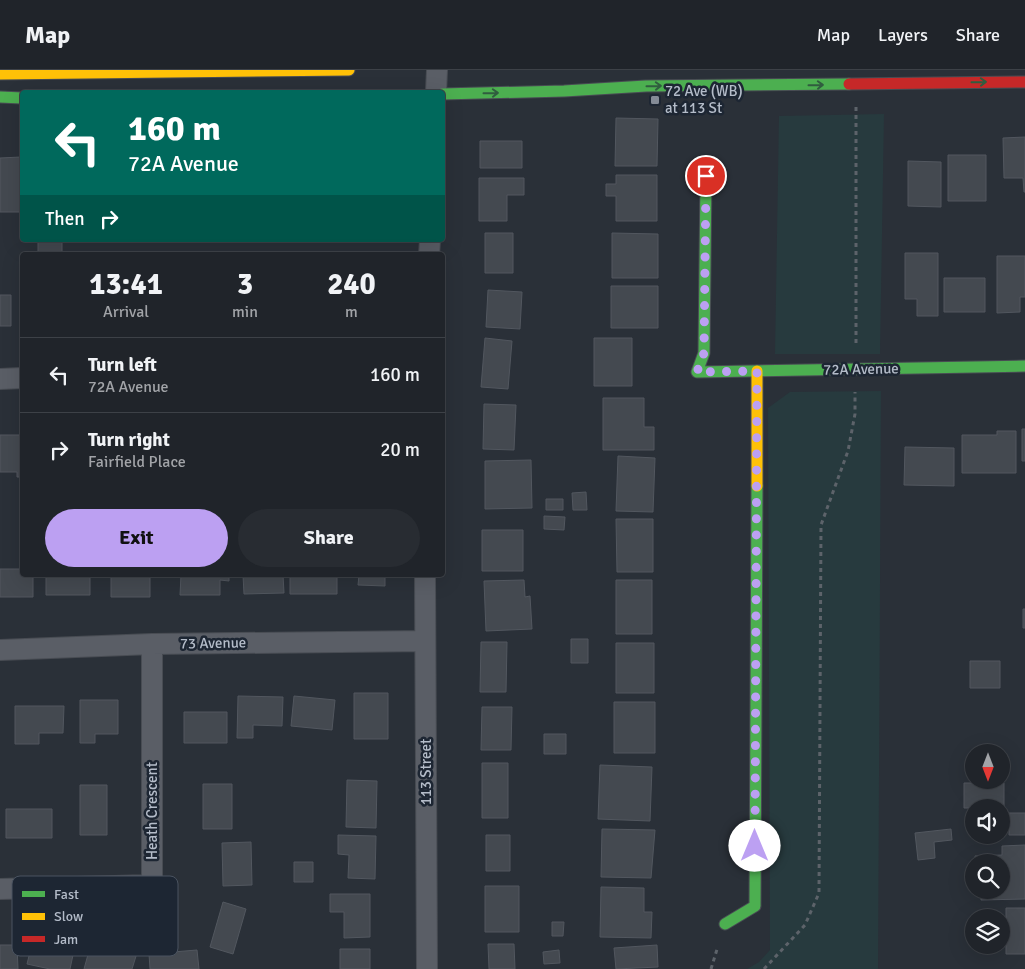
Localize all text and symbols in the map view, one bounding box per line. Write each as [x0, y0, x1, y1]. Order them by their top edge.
text: Map [25, 20, 70, 50]
text: Map [817, 24, 850, 46]
text: Layers [878, 24, 928, 46]
text: Share [956, 24, 1000, 46]
one-way arrow [970, 77, 986, 87]
one-way arrow [808, 80, 824, 89]
one-way arrow [645, 81, 661, 91]
place label: 72 Ave (WB) at 113 St [665, 82, 743, 117]
one-way arrow [482, 88, 499, 98]
marker: 72 Ave (WB) at 113 St [649, 94, 661, 106]
text: 160 m [128, 107, 221, 150]
icon: left [45, 110, 110, 175]
text: 72A Avenue [128, 150, 239, 177]
pin [685, 155, 727, 197]
icon: arrive [692, 162, 720, 190]
icon: right [95, 205, 123, 233]
text: Then [45, 207, 85, 231]
text: 13:41 [89, 266, 163, 303]
text: 3 [237, 266, 253, 303]
text: 240 [327, 266, 376, 303]
text: Arrival [103, 302, 149, 322]
text: min [232, 302, 258, 322]
text: m [345, 302, 358, 322]
text: Turn left [88, 353, 157, 377]
street label: 72A Avenue [823, 359, 899, 379]
icon: left [45, 361, 73, 389]
text: 160 m [370, 363, 420, 387]
text: 72A Avenue [88, 377, 169, 397]
text: Turn right [88, 428, 170, 452]
icon: right [45, 436, 73, 464]
text: 20 m [380, 438, 420, 462]
text: Fairfield Place [88, 452, 186, 472]
button: Exit [45, 509, 228, 567]
button: Share [238, 509, 420, 567]
street label: 73 Avenue [180, 633, 246, 653]
street label: 113 Street [417, 739, 435, 805]
north arrow [965, 744, 1010, 789]
map controls [965, 744, 1010, 954]
street label: Heath Crescent [143, 762, 161, 860]
button: sound [965, 799, 1010, 844]
position arrow [728, 819, 780, 871]
button: search [965, 854, 1010, 899]
legend [12, 876, 178, 956]
text: Fast [54, 886, 79, 903]
text: Slow [54, 908, 83, 925]
button: layers [965, 909, 1010, 954]
text: Jam [54, 931, 78, 948]

